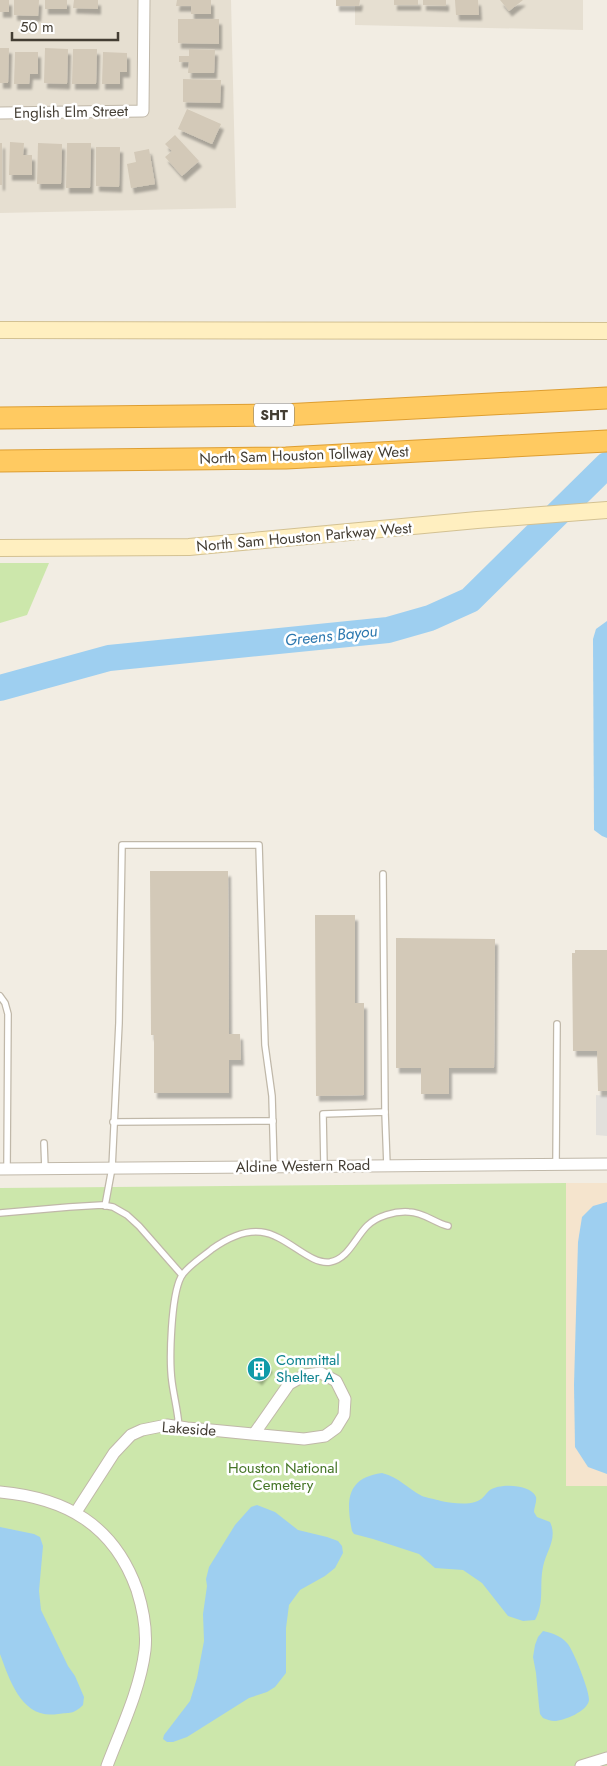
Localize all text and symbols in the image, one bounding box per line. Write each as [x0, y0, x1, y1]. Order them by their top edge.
scale bar [12, 10, 119, 42]
text: 50 m [20, 16, 54, 38]
street label: English Elm Street [14, 100, 129, 124]
road number: SHT [254, 404, 294, 426]
street label: North Sam Houston Tollway West [199, 440, 410, 470]
street label: North Sam Houston Parkway West [195, 517, 413, 557]
water label: Greens Bayou [284, 619, 378, 652]
street label: Aldine Western Road [236, 1154, 370, 1178]
place label: Committal Shelter A [276, 1349, 340, 1388]
building icon: Committal Shelter A [246, 1356, 272, 1382]
street label: Lakeside [161, 1416, 217, 1442]
park label: Houston National Cemetery [228, 1457, 338, 1496]

